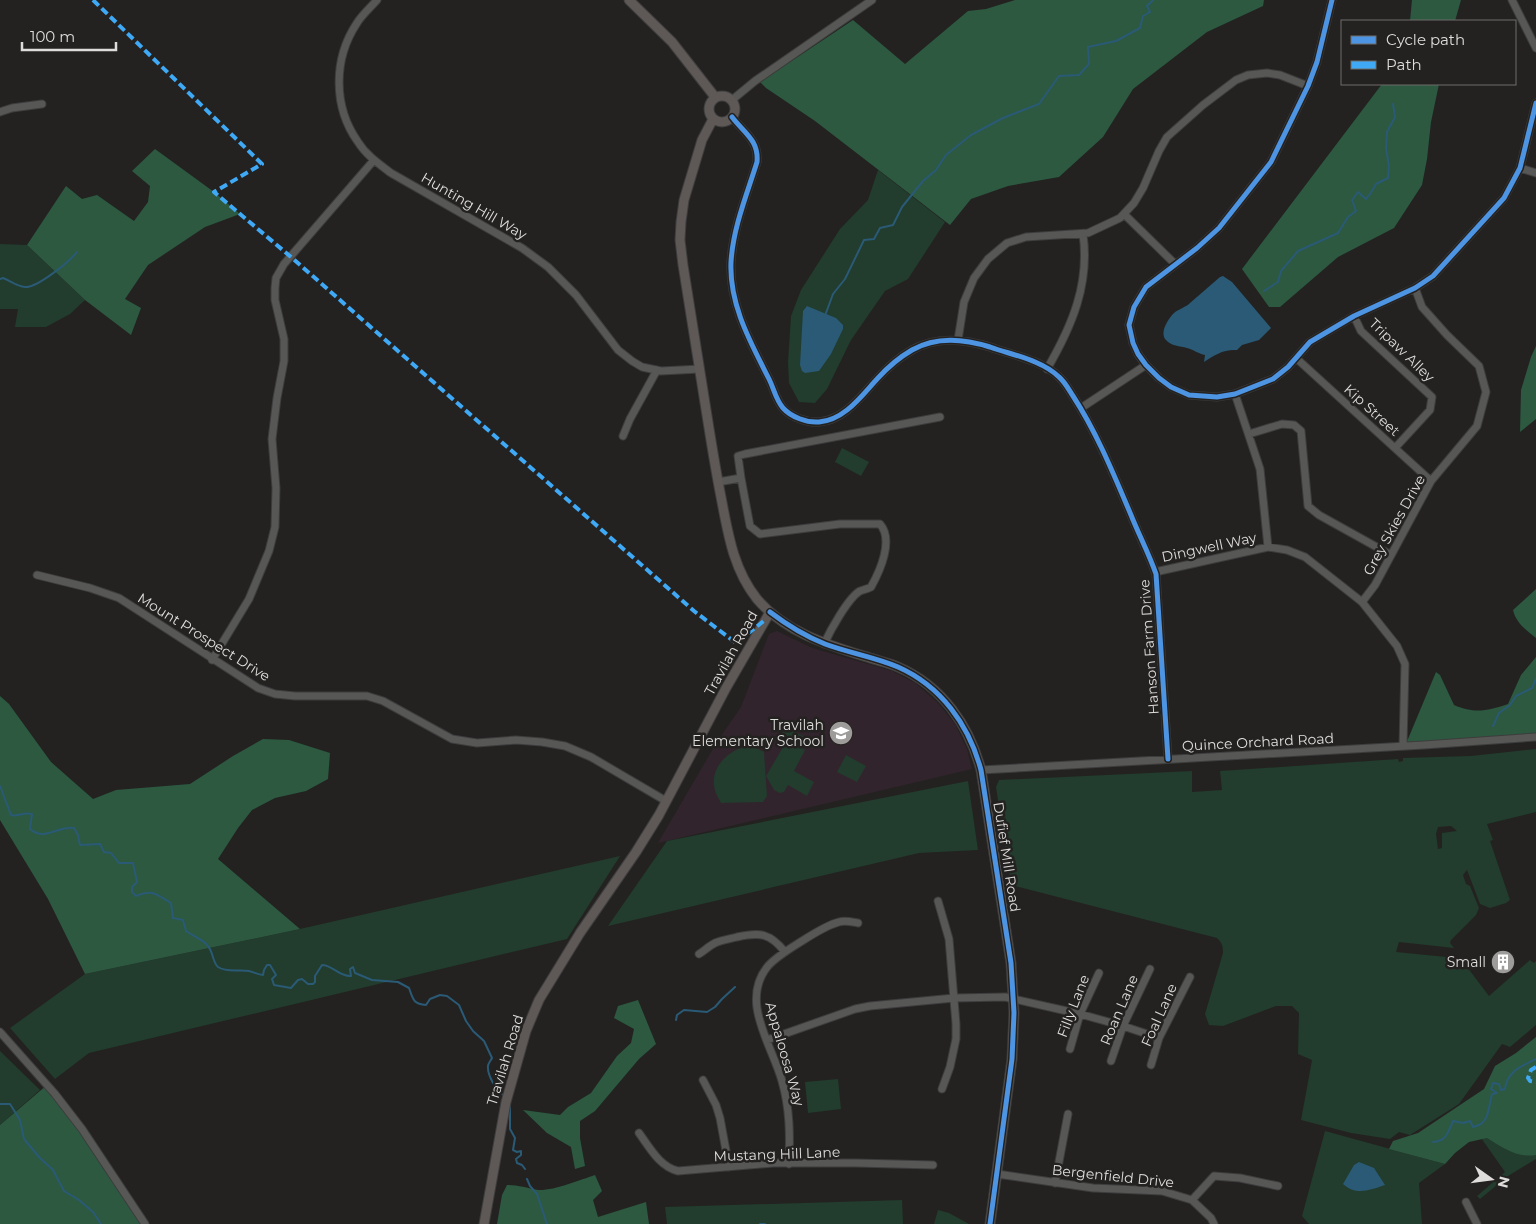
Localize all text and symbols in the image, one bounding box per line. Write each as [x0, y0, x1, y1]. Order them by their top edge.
scale bar [22, 20, 116, 52]
legend [1341, 20, 1516, 85]
text: 100 m [30, 27, 75, 46]
text: Cycle path [1386, 30, 1465, 49]
text: Path [1386, 55, 1422, 74]
street label: Hunting Hill Way [418, 168, 530, 244]
street label: Tripaw Alley [1365, 314, 1439, 386]
street label: Kip Street [1340, 380, 1404, 440]
street label: Grey Skies Drive [1359, 472, 1429, 578]
street label: Dingwell Way [1160, 528, 1258, 566]
street label: Hanson Farm Drive [1135, 579, 1163, 715]
street label: Mount Prospect Drive [134, 589, 274, 685]
street label: Travilah Road [700, 607, 762, 699]
place label: Travilah Elementary School [692, 716, 824, 750]
school or university icon: Travilah Elementary School [828, 720, 854, 746]
street label: Quince Orchard Road [1182, 729, 1334, 755]
street label: Dufief Mill Road [989, 801, 1025, 913]
building icon: Small [1490, 949, 1516, 975]
place label: Small [1447, 953, 1486, 971]
street label: Filly Lane [1053, 972, 1093, 1040]
street label: Roan Lane [1096, 972, 1142, 1048]
street label: Foal Lane [1137, 981, 1181, 1049]
street label: Appaloosa Way [762, 1000, 809, 1109]
street label: Travilah Road [483, 1012, 527, 1108]
street label: Mustang Hill Lane [713, 1143, 841, 1165]
north arrow [1466, 1154, 1516, 1204]
street label: Bergenfield Drive [1051, 1161, 1175, 1191]
text: N [1494, 1174, 1514, 1190]

